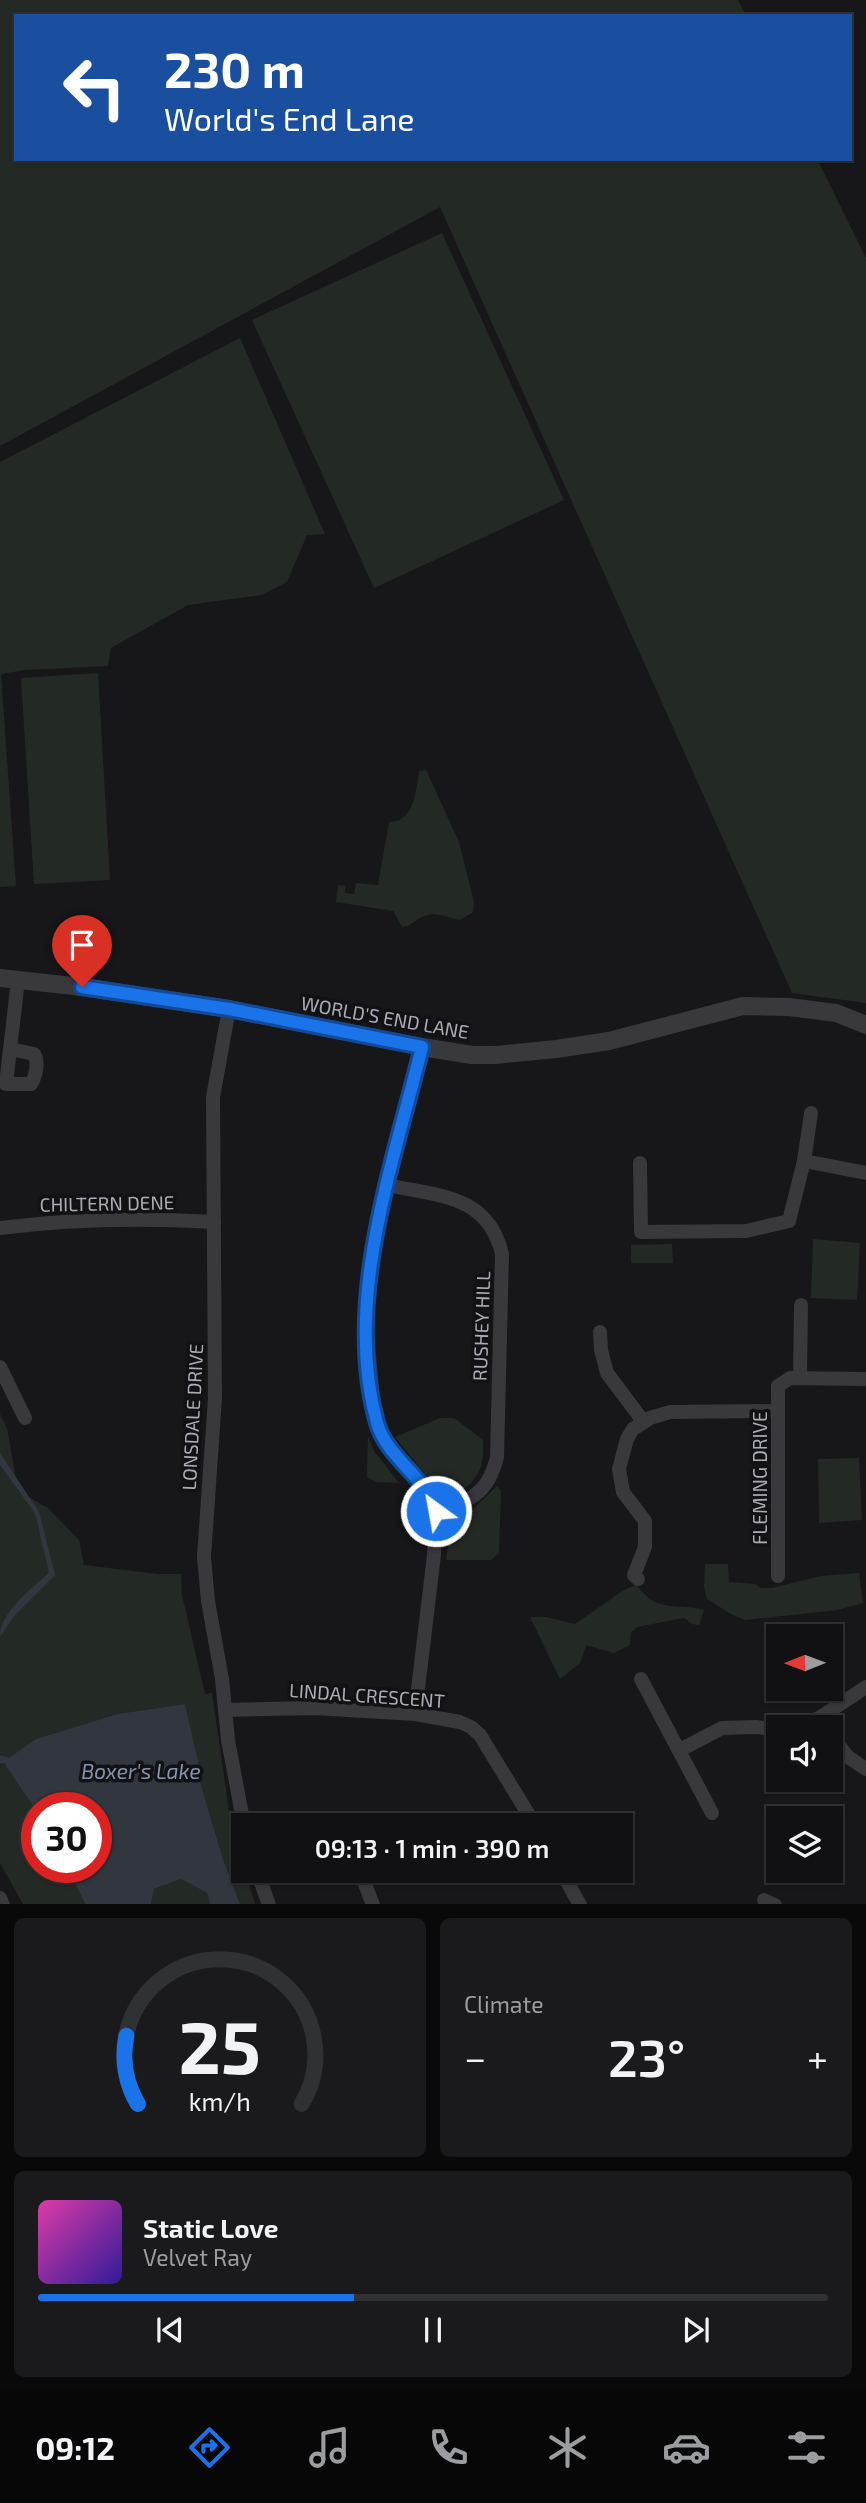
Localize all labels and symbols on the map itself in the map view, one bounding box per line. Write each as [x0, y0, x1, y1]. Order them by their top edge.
pin [52, 915, 112, 987]
street label: WORLD'S END LANE [299, 991, 471, 1043]
street label: CHILTERN DENE [39, 1190, 175, 1216]
street label: RUSHEY HILL [468, 1270, 494, 1381]
street label: LONSDALE DRIVE [177, 1343, 207, 1491]
street label: FLEMING DRIVE [748, 1411, 771, 1545]
position arrow [399, 1474, 473, 1548]
north arrow [766, 1624, 844, 1701]
street label: LINDAL CRESCENT [288, 1678, 446, 1712]
water label: Boxer's Lake [81, 1758, 201, 1783]
speed limit sign: 30 [21, 1792, 112, 1883]

